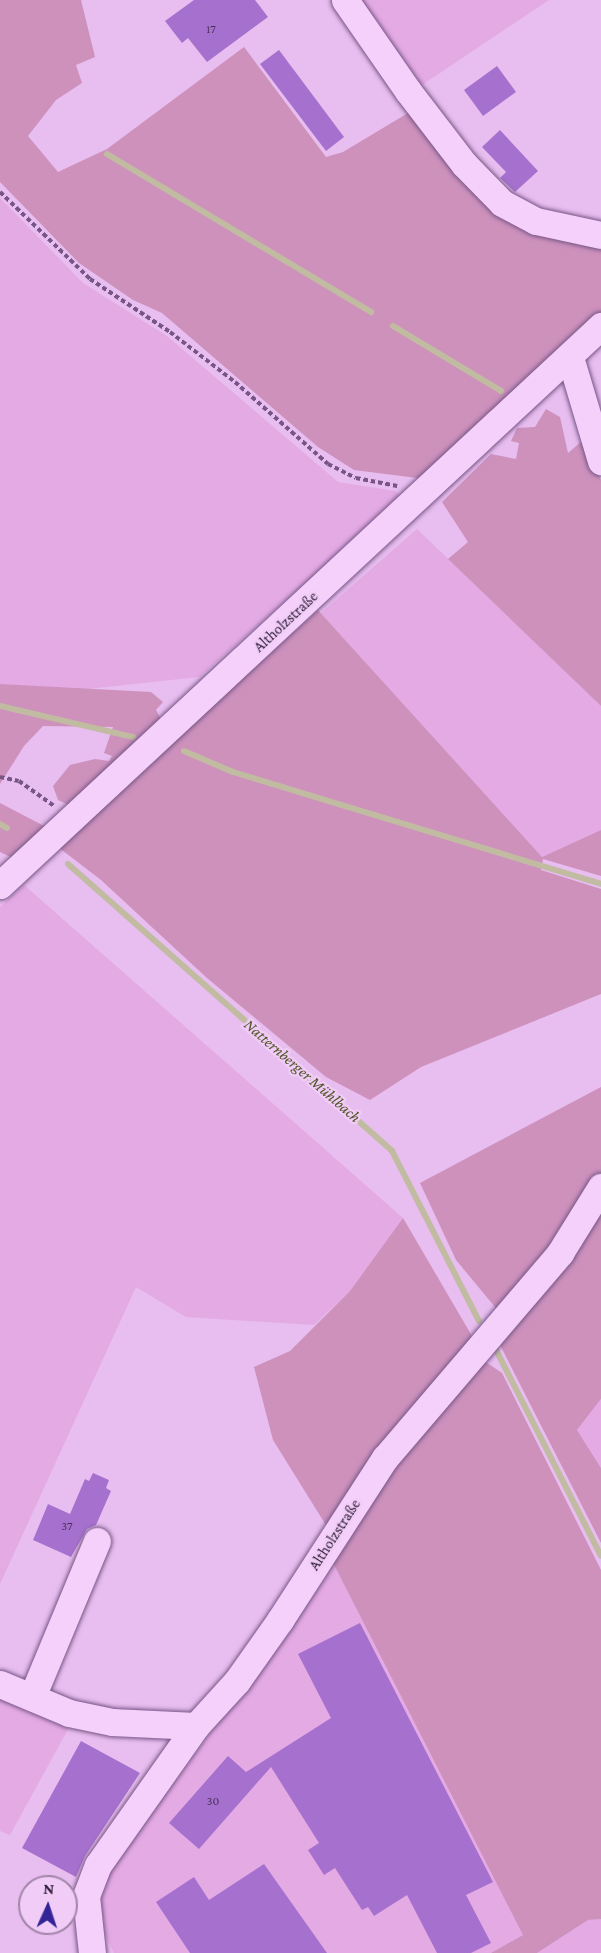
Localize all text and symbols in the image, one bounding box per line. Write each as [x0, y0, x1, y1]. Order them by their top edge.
house number: 17 [206, 23, 216, 37]
street label: Altholzstraße [250, 588, 322, 656]
water label: Natternberger Mühlbach [240, 1015, 364, 1127]
street label: Altholzstraße [305, 1496, 365, 1574]
house number: 37 [61, 1520, 73, 1534]
house number: 30 [207, 1795, 219, 1809]
north arrow [18, 1875, 78, 1935]
text: N [43, 1880, 55, 1897]

